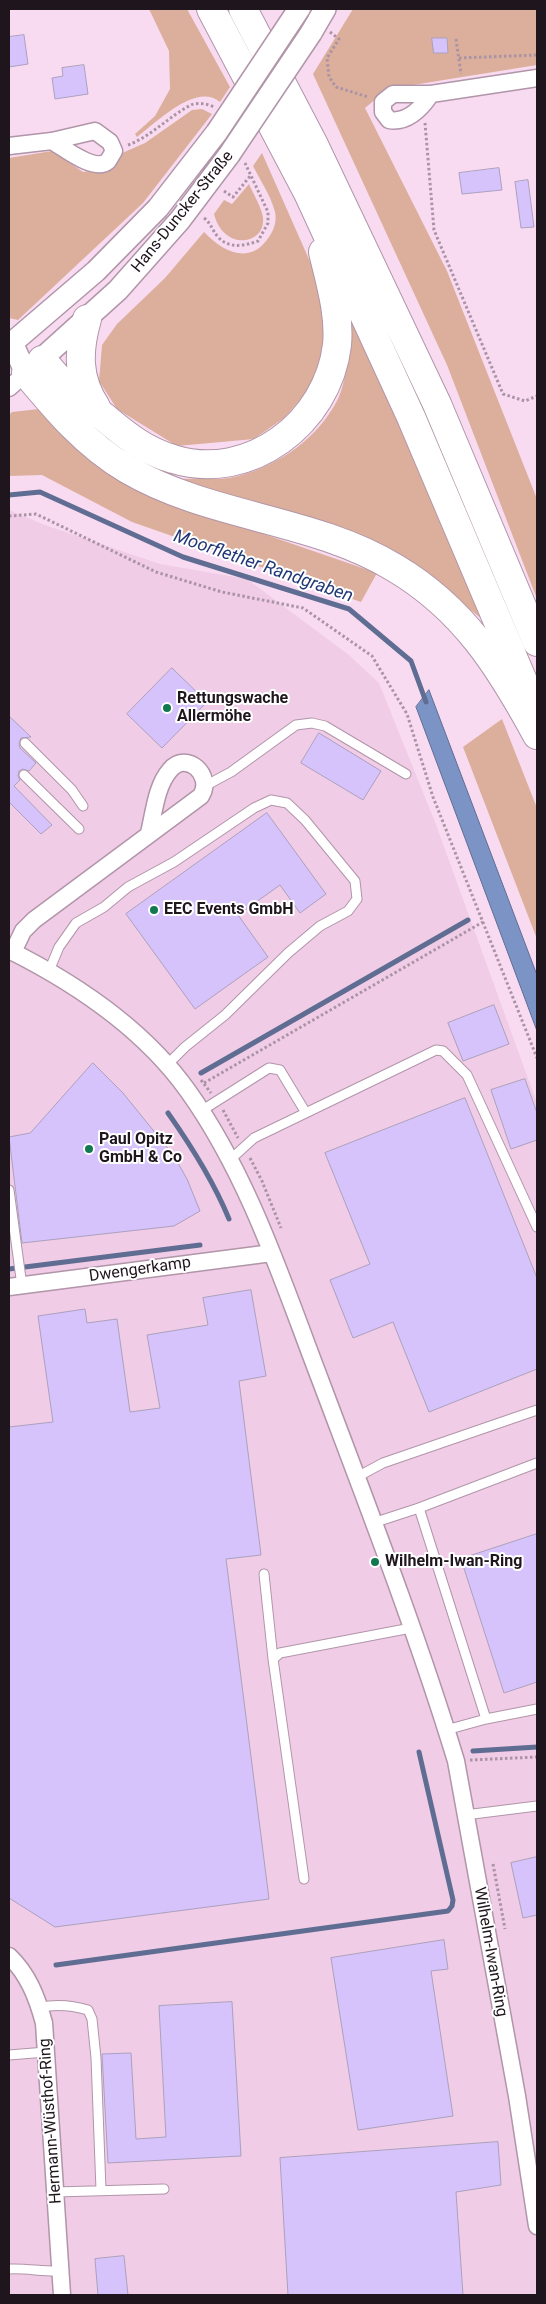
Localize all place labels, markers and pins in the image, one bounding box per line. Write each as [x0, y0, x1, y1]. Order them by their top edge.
place label: Rettungswache Allermöhe [177, 689, 288, 727]
marker: Rettungswache Allermöhe [161, 702, 173, 714]
place label: EEC Events GmbH [164, 900, 294, 920]
marker: EEC Events GmbH [148, 904, 160, 916]
place label: Paul Opitz GmbH & Co [99, 1130, 182, 1168]
marker: Paul Opitz GmbH & Co [83, 1143, 95, 1155]
place label: Wilhelm-Iwan-Ring [385, 1552, 522, 1572]
marker: Wilhelm-Iwan-Ring [369, 1556, 381, 1568]

